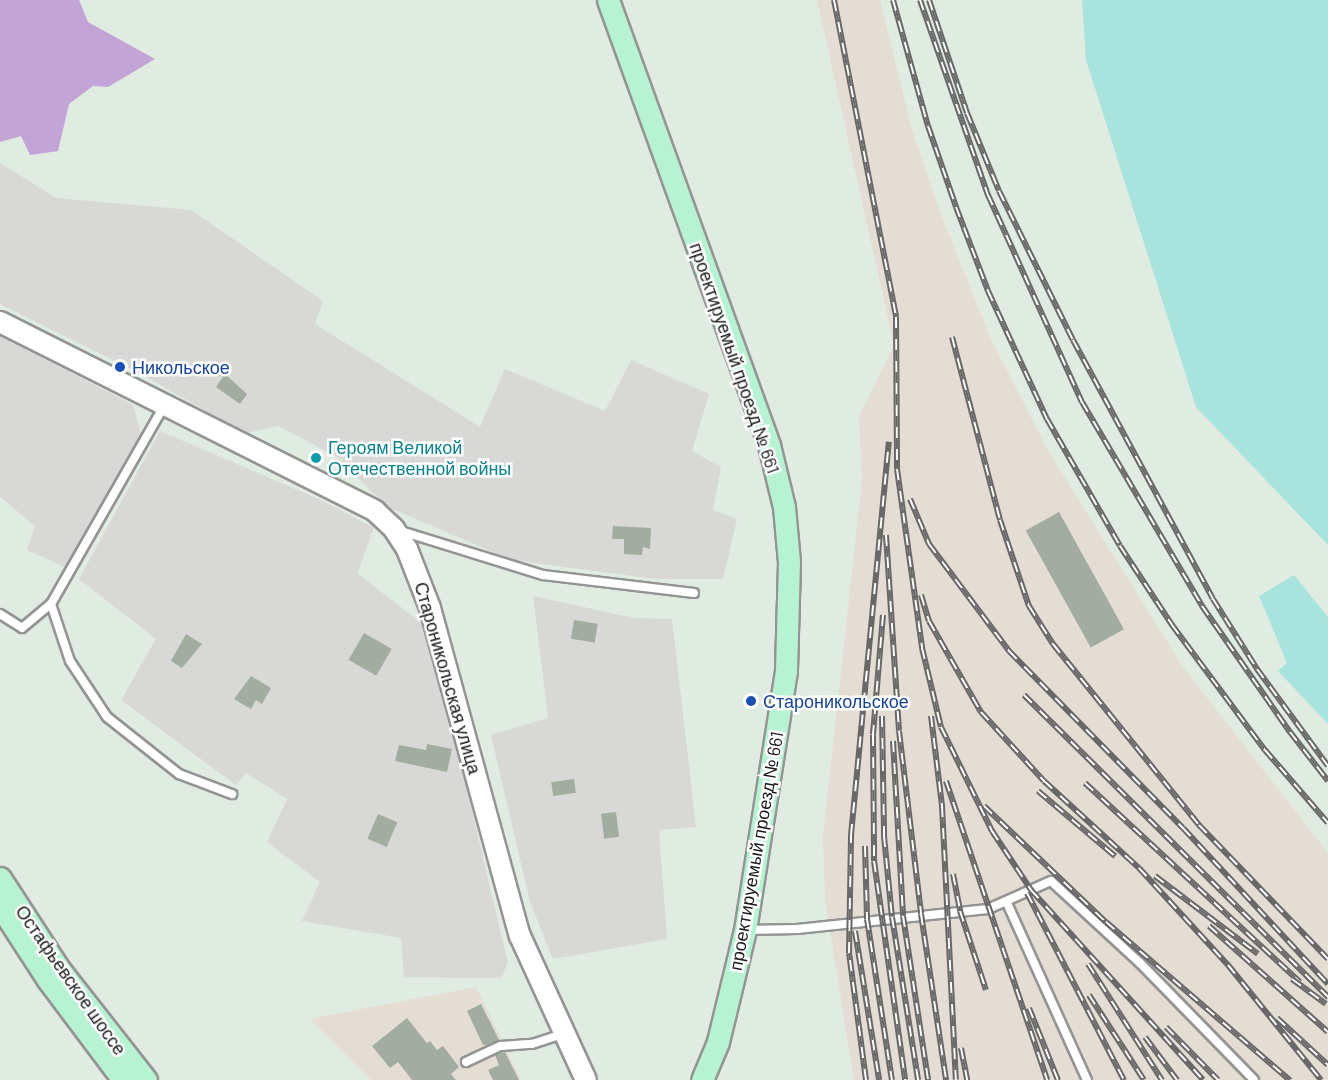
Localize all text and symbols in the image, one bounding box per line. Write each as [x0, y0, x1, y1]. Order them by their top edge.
street label: проектируемый проезд № 661 [685, 240, 785, 476]
place label: Никольское [132, 356, 230, 378]
marker: Никольское [113, 360, 127, 374]
place label: Героям Великой Отечественной войны [328, 437, 511, 480]
marker: Героям Великой Отечественной войны [309, 451, 323, 465]
street label: Староникольская улица [410, 579, 486, 777]
place label: Староникольское [763, 690, 909, 712]
marker: Староникольское [744, 694, 758, 708]
street label: проектируемый проезд № 661 [724, 730, 788, 972]
street label: Остафьевское шоссе [11, 901, 131, 1059]

